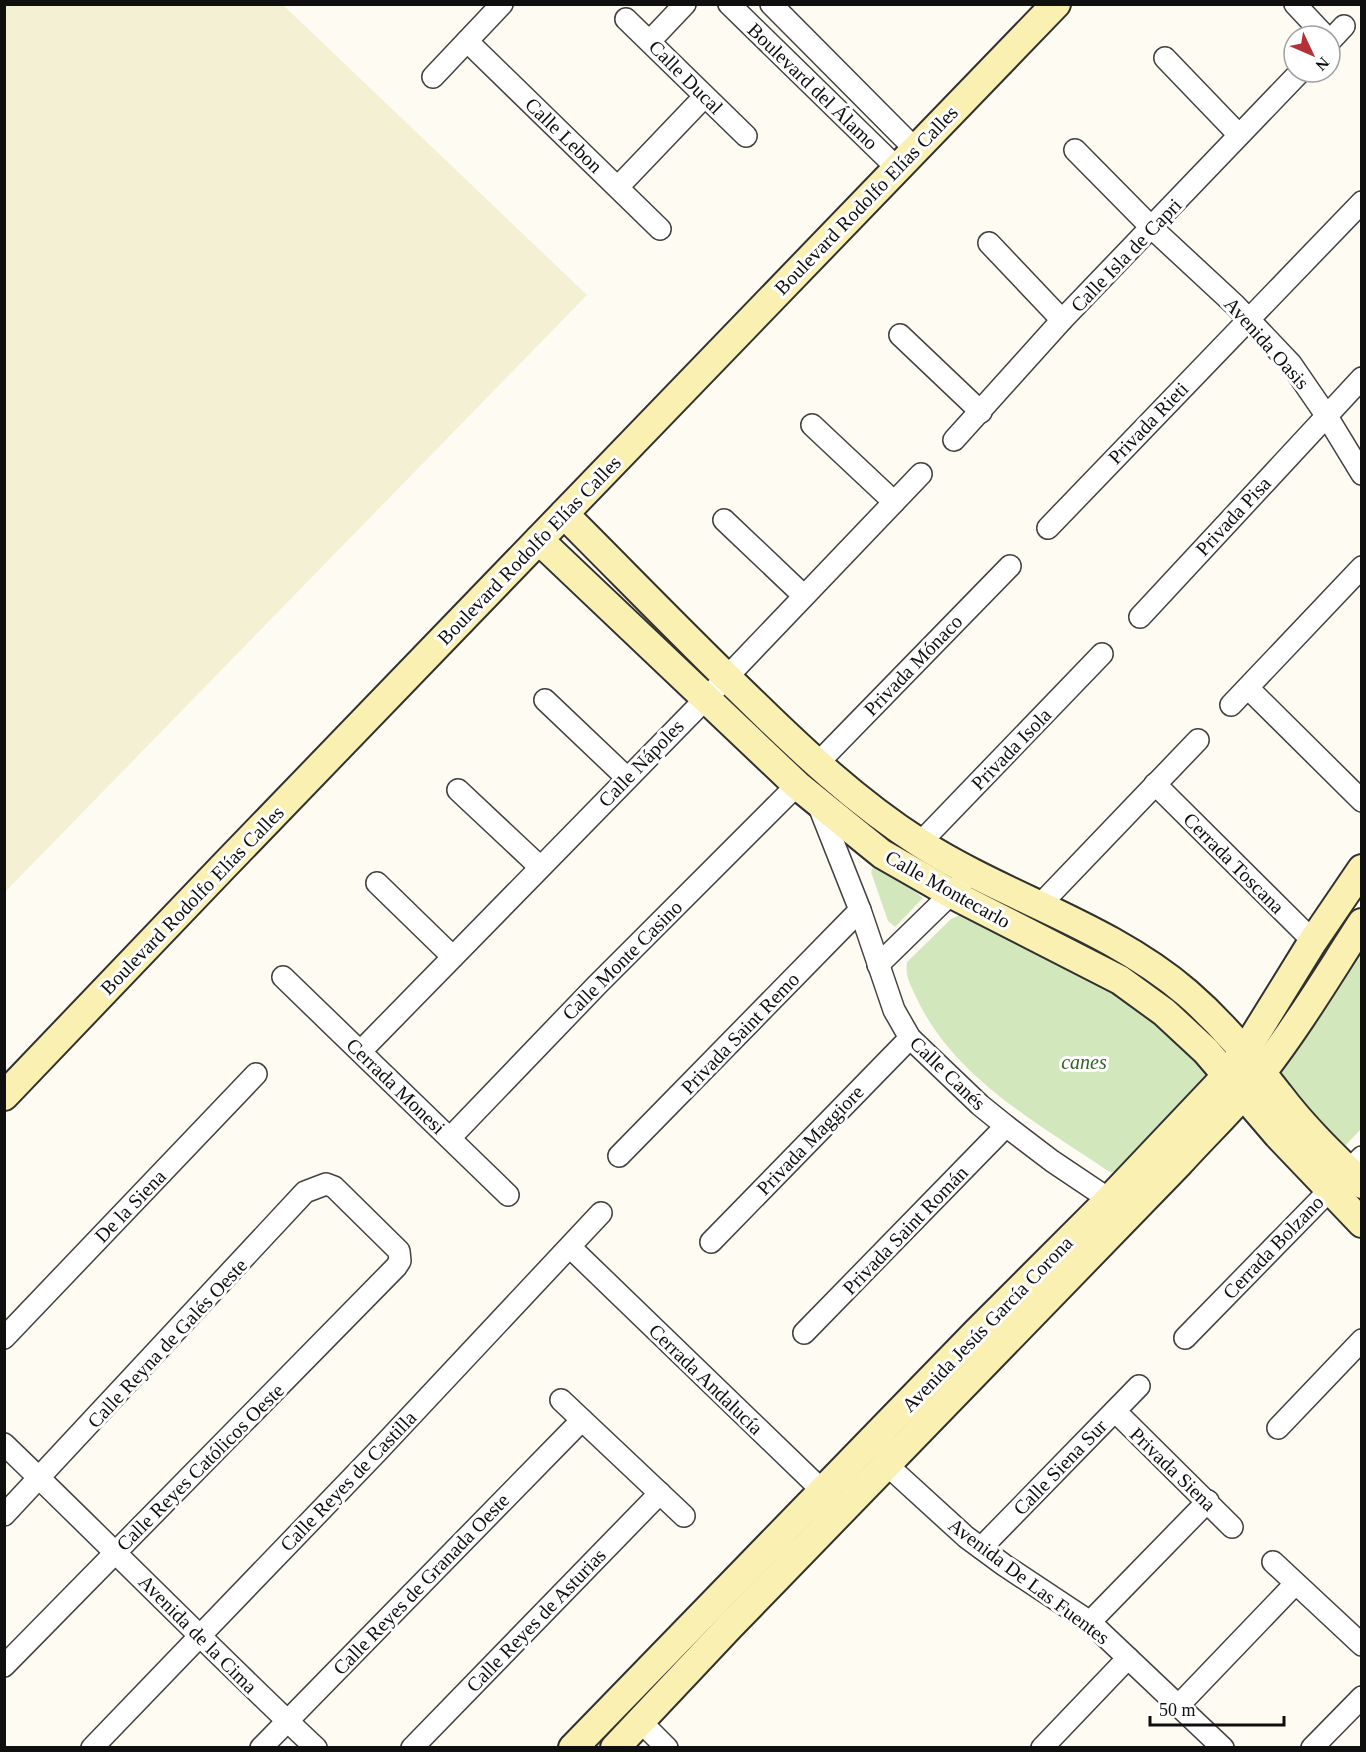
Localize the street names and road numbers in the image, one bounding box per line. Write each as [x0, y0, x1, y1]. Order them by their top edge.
street label: Boulevard del Álamo [743, 18, 883, 154]
street label: Calle Ducal [645, 36, 728, 119]
street label: Calle Lebon [521, 93, 607, 177]
street label: Boulevard Rodolfo Elías Calles [770, 101, 962, 299]
street label: Calle Isla de Capri [1066, 193, 1187, 317]
street label: Avenida Oasis [1220, 293, 1314, 394]
street label: Privada Rieti [1104, 377, 1193, 468]
street label: Boulevard Rodolfo Elías Calles [433, 451, 625, 649]
street label: Privada Pisa [1191, 472, 1275, 560]
street label: Privada Mónaco [859, 610, 967, 720]
street label: Privada Isola [967, 704, 1055, 794]
street label: Calle Nápoles [594, 715, 689, 812]
street label: Boulevard Rodolfo Elías Calles [96, 801, 288, 999]
street label: Cerrada Toscana [1179, 808, 1289, 918]
street label: Calle Montecarlo [882, 846, 1014, 932]
street label: Calle Monte Casino [558, 896, 686, 1024]
street label: Privada Saint Remo [677, 968, 803, 1098]
street label: Calle Canés [906, 1032, 990, 1114]
street label: Cerrada Monesi [342, 1034, 450, 1139]
street label: Privada Maggiore [752, 1081, 869, 1200]
street label: Privada Saint Román [838, 1161, 972, 1299]
street label: De la Siena [90, 1165, 170, 1247]
street label: Cerrada Bolzano [1218, 1191, 1328, 1303]
street label: Avenida Jesús García Corona [897, 1232, 1077, 1416]
street label: Calle Reyna de Galés Oeste [83, 1254, 252, 1433]
street label: Cerrada Andalucía [645, 1319, 767, 1439]
street label: Calle Reyes Católicos Oeste [112, 1379, 289, 1556]
street label: Calle Reyes de Castilla [275, 1406, 421, 1556]
street label: Calle Siena Sur [1009, 1414, 1111, 1519]
street label: Privada Siena [1126, 1423, 1220, 1515]
street label: Calle Reyes de Granada Oeste [329, 1489, 514, 1680]
street label: Avenida De Las Fuentes [944, 1513, 1114, 1649]
street label: Calle Reyes de Asturias [462, 1544, 611, 1697]
street label: Avenida de la Cima [134, 1570, 262, 1698]

